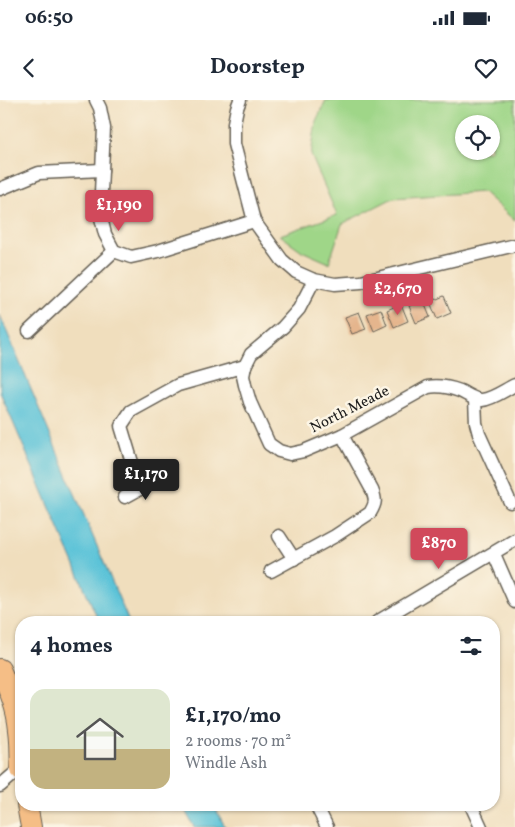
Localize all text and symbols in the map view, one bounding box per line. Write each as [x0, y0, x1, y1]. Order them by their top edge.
text: 06:50 [25, 5, 73, 31]
text: Doorstep [210, 52, 305, 83]
icon: back [15, 54, 43, 82]
icon: heart [472, 54, 500, 82]
map controls [455, 115, 500, 160]
button: locate [455, 115, 500, 160]
pin: £1,190 [78, 190, 160, 232]
text: £1,190 [96, 195, 142, 217]
pin: £2,670 [357, 274, 439, 316]
text: £2,670 [374, 279, 422, 301]
street label: North Meade [307, 381, 393, 439]
pin: £1,170 [105, 458, 187, 501]
text: £1,170 [124, 464, 168, 486]
pin: £870 [409, 528, 469, 570]
text: £870 [422, 533, 456, 555]
text: 4 homes [30, 632, 113, 661]
icon: filters [457, 632, 485, 660]
text: £1,170/mo [185, 702, 281, 731]
icon: home [70, 709, 130, 769]
text: 2 rooms · 70 m² [185, 731, 291, 753]
text: Windle Ash [185, 753, 267, 775]

